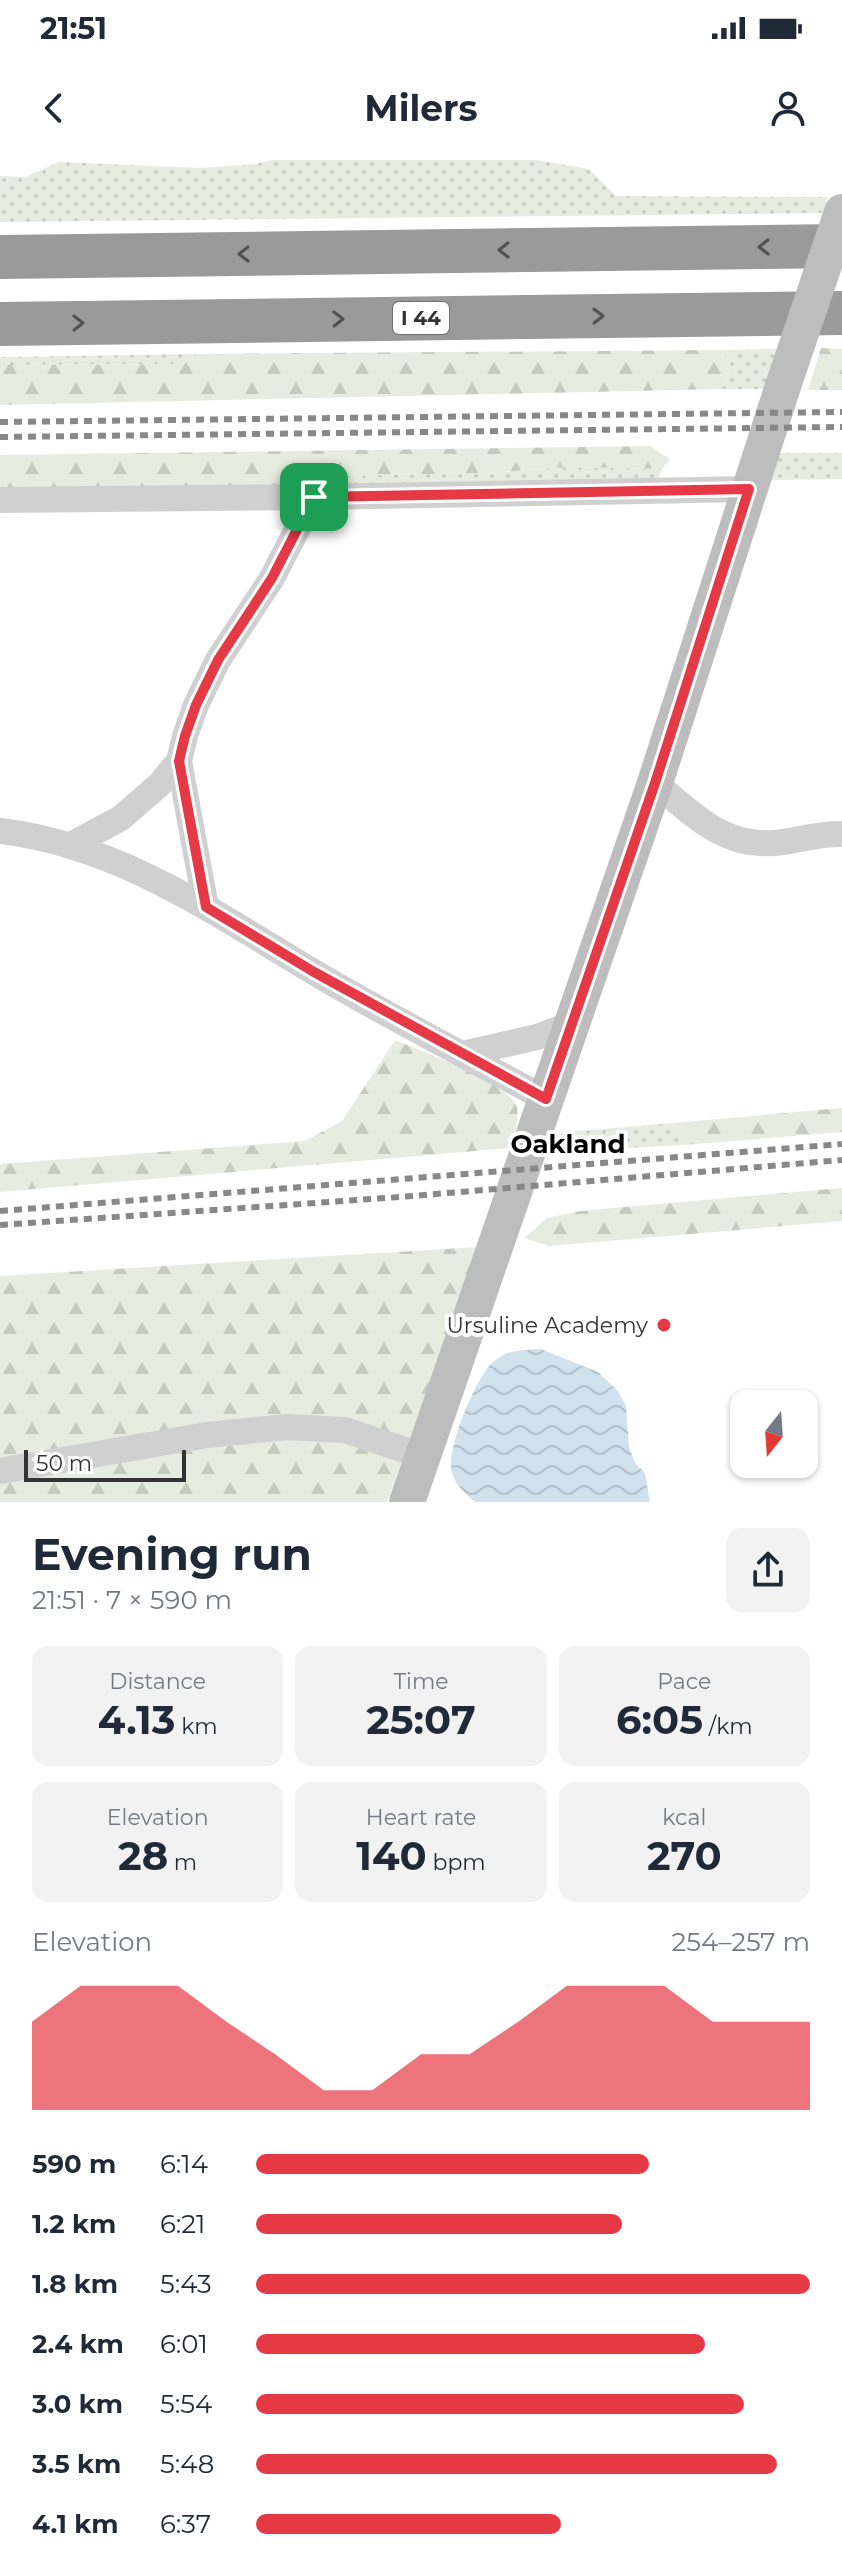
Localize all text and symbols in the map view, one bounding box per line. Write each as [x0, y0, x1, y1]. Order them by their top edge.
text: 21:51 [40, 10, 107, 47]
icon: back [32, 86, 76, 130]
text: Milers [364, 86, 478, 130]
icon: person [766, 86, 810, 130]
one-way arrow [757, 238, 770, 256]
one-way arrow [497, 242, 510, 259]
one-way arrow [237, 245, 250, 263]
road number: I 44 [393, 302, 449, 334]
one-way arrow [592, 307, 605, 325]
one-way arrow [332, 310, 345, 328]
one-way arrow [72, 314, 85, 332]
pin [280, 463, 348, 531]
icon: arrive [292, 475, 336, 519]
district label: Oakland [511, 1128, 625, 1160]
place label: Ursuline Academy [446, 1312, 648, 1339]
marker: Ursuline Academy [655, 1316, 673, 1334]
north arrow [730, 1390, 818, 1478]
map controls [730, 1390, 818, 1478]
scale bar [24, 1446, 186, 1482]
text: 50 m [36, 1450, 92, 1477]
text: Evening run [32, 1527, 312, 1581]
button: share [726, 1528, 810, 1612]
text: 21:51 · 7 × 590 m [32, 1584, 232, 1616]
text: Distance [109, 1668, 206, 1695]
text: Time [393, 1668, 449, 1695]
text: Pace [657, 1668, 711, 1695]
text: 4.13 [98, 1695, 175, 1744]
text: 25:07 [366, 1695, 476, 1744]
text: 6:05 [616, 1695, 703, 1744]
text: km [175, 1713, 217, 1740]
text: /km [703, 1713, 753, 1740]
text: Elevation [107, 1804, 209, 1831]
text: Heart rate [366, 1804, 476, 1831]
text: kcal [662, 1804, 706, 1831]
text: 28 [118, 1831, 168, 1880]
text: 140 [356, 1831, 427, 1880]
text: 270 [647, 1831, 722, 1880]
text: m [168, 1849, 197, 1876]
text: bpm [427, 1849, 486, 1876]
text: Elevation [32, 1926, 152, 1958]
text: 254–257 m [672, 1926, 810, 1958]
text: 590 m [32, 2148, 116, 2180]
text: 6:14 [160, 2148, 208, 2180]
text: 1.2 km [32, 2208, 116, 2240]
text: 6:21 [160, 2208, 206, 2240]
text: 1.8 km [32, 2268, 118, 2300]
text: 5:43 [160, 2268, 212, 2300]
text: 2.4 km [32, 2328, 124, 2360]
text: 6:01 [160, 2328, 208, 2360]
text: 3.0 km [32, 2388, 123, 2420]
text: 5:54 [160, 2388, 212, 2420]
text: 3.5 km [32, 2448, 121, 2480]
text: 5:48 [160, 2448, 214, 2480]
text: 4.1 km [32, 2508, 119, 2540]
text: 6:37 [160, 2508, 211, 2540]

